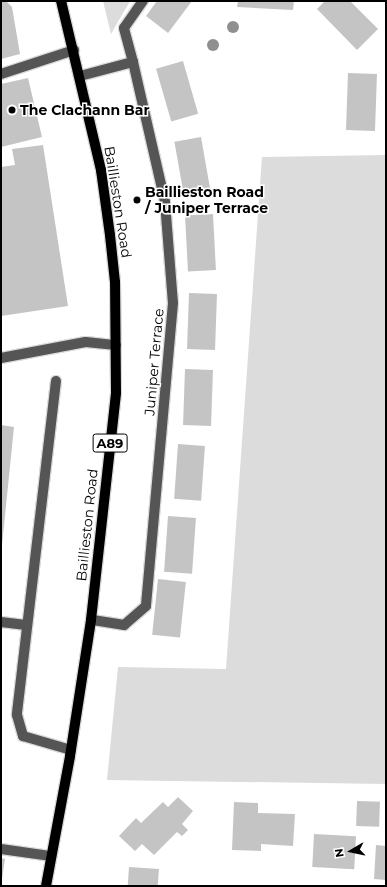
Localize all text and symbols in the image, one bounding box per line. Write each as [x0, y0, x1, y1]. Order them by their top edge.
place label: The Clachann Bar [20, 102, 149, 118]
marker: The Clachann Bar [7, 105, 17, 115]
street label: Baillieston Road [101, 145, 135, 259]
place label: Baillieston Road / Juniper Terrace [145, 184, 268, 216]
marker: Baillieston Road / Juniper Terrace [132, 195, 142, 205]
street label: Juniper Terrace [141, 308, 167, 416]
road number: A89 [92, 432, 128, 454]
street label: Baillieston Road [73, 468, 101, 582]
north arrow [331, 831, 371, 871]
text: N [332, 847, 347, 858]

